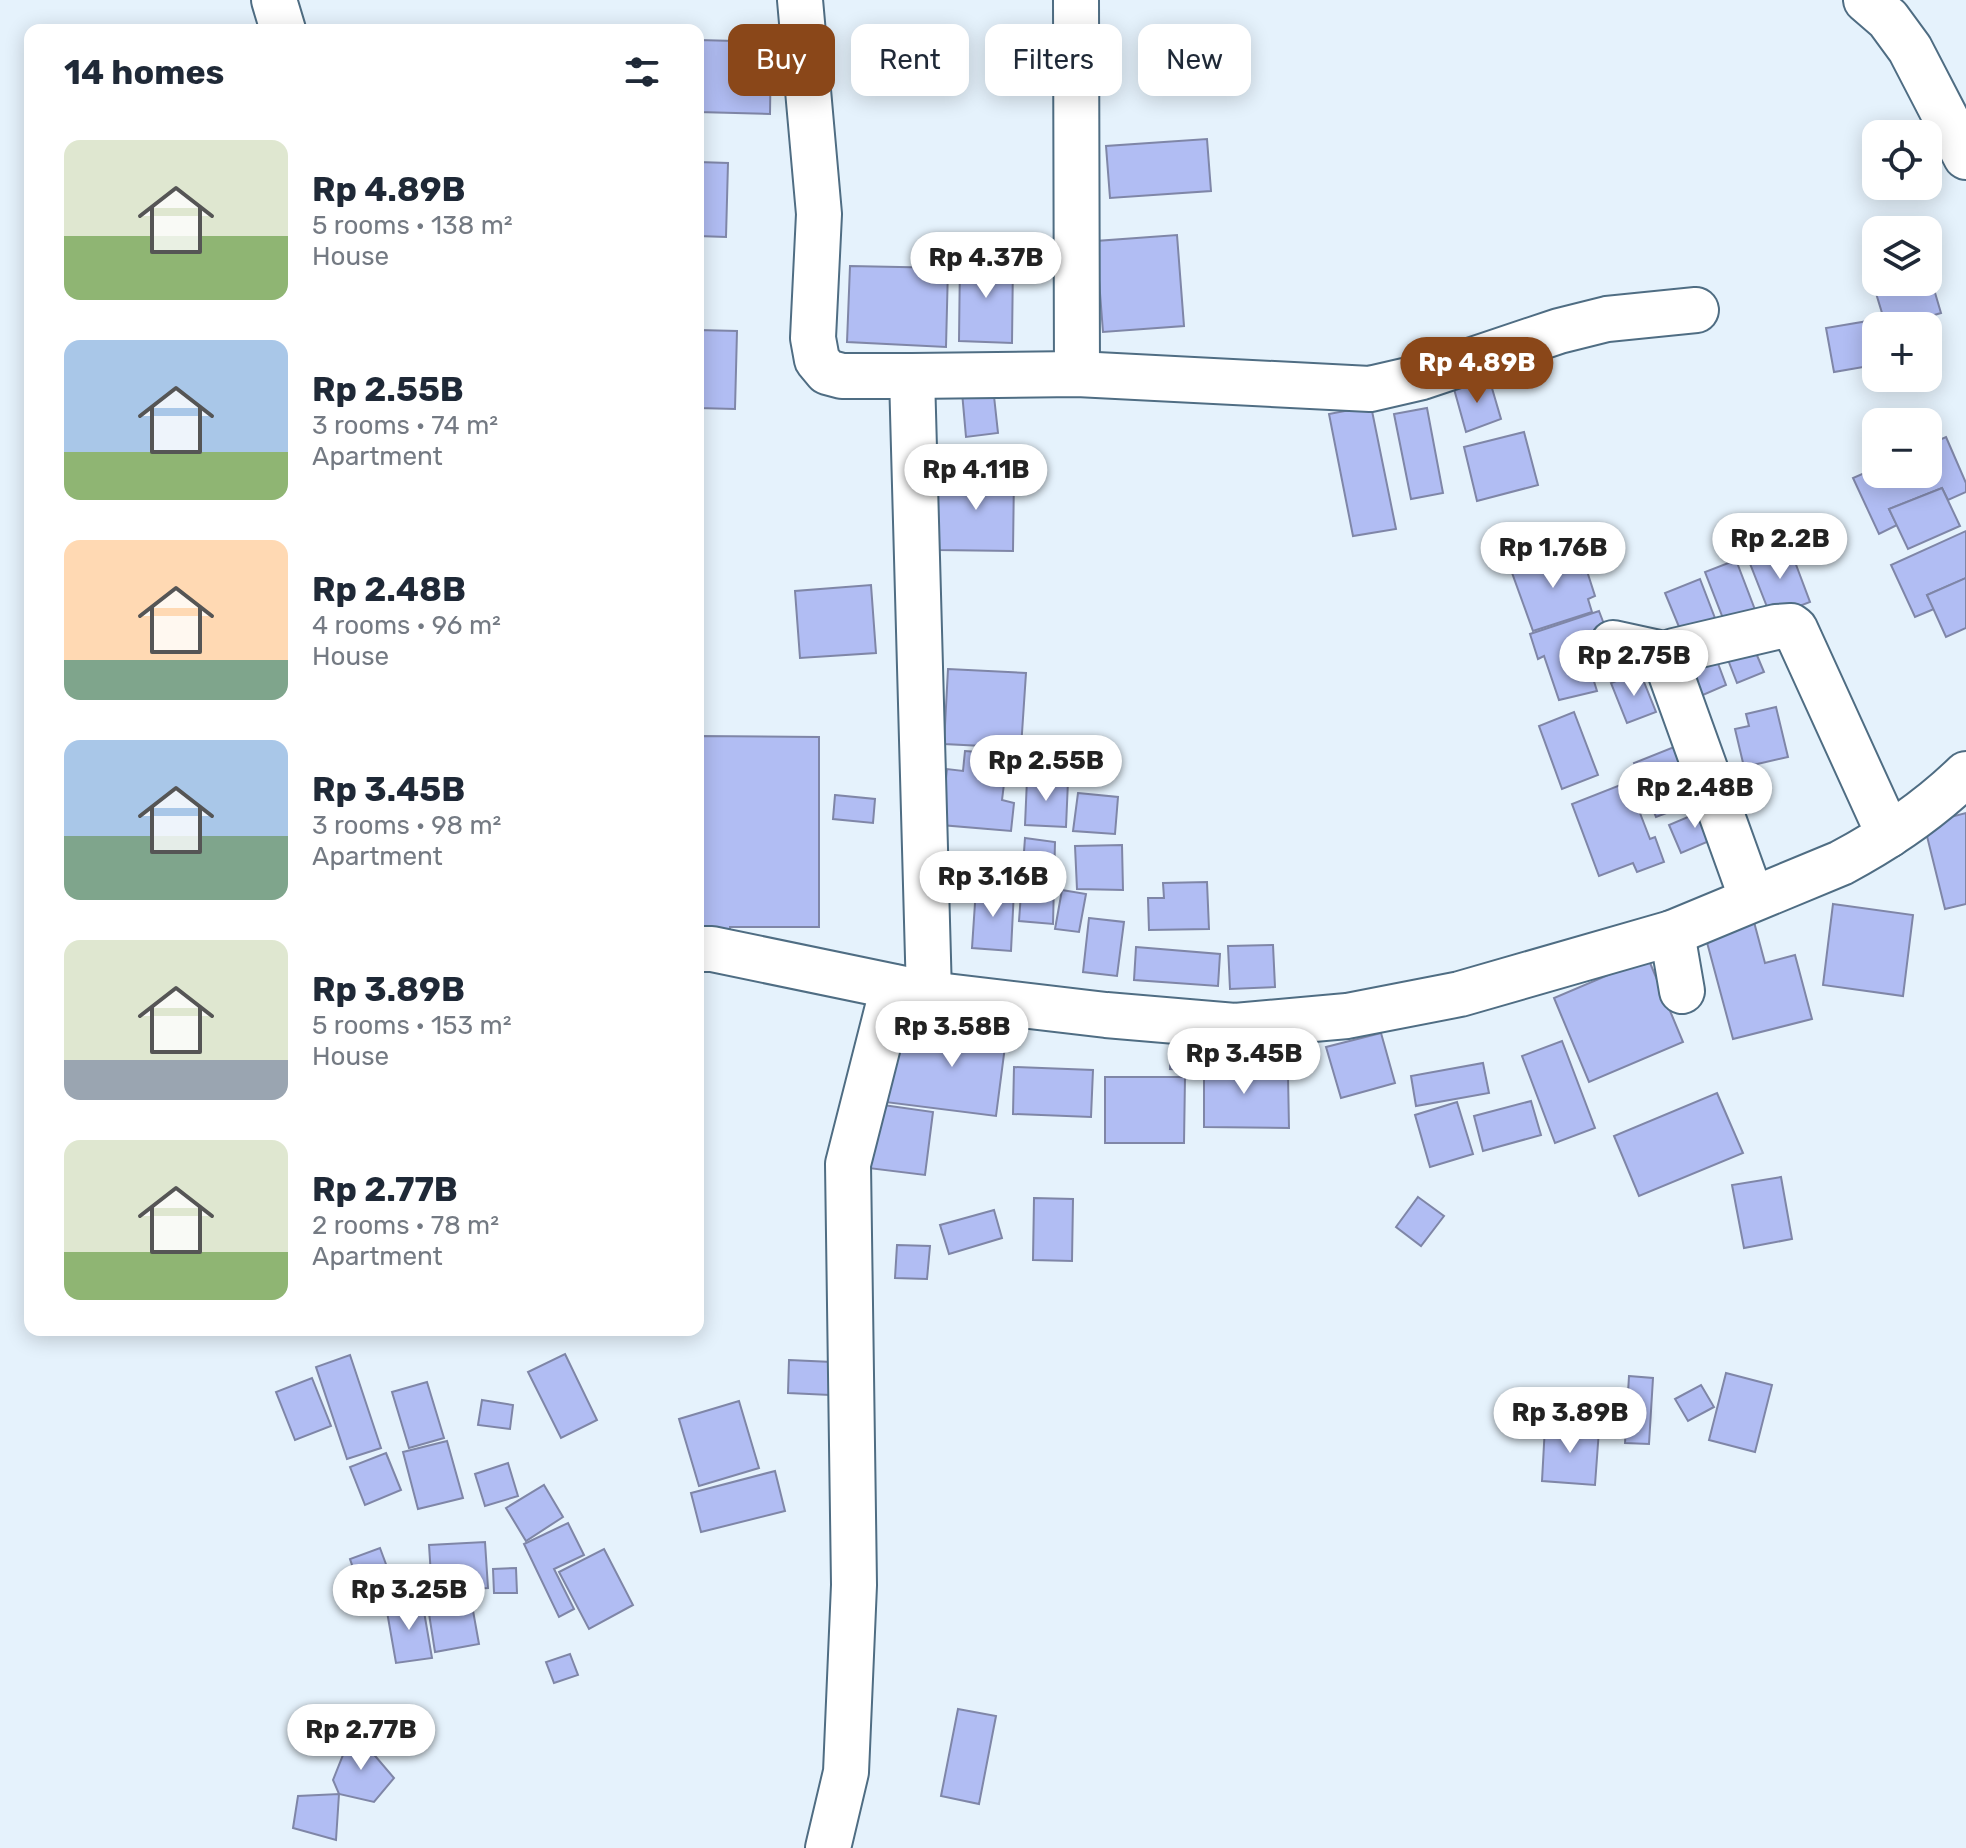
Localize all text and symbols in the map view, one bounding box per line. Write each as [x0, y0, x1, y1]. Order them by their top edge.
chip: Buy [728, 24, 835, 96]
chip: Rent [851, 24, 969, 96]
chip: Filters [985, 24, 1122, 96]
chip: New [1138, 24, 1251, 96]
icon: filters [620, 50, 664, 94]
text: 14 homes [64, 52, 224, 93]
map controls [1862, 120, 1942, 488]
button: locate [1862, 120, 1942, 200]
text: Rp 4.89B [312, 169, 465, 210]
icon: home [128, 172, 224, 268]
text: 5 rooms · 138 m² [312, 210, 513, 241]
button: layers [1862, 216, 1942, 296]
pin: Rp 4.37B [903, 232, 1069, 300]
text: House [312, 241, 389, 272]
text: Rp 4.37B [928, 242, 1044, 273]
button: + [1862, 312, 1942, 392]
pin: Rp 4.89B [1394, 337, 1560, 405]
text: Rp 4.89B [1418, 347, 1536, 378]
text: Rp 2.55B [312, 369, 464, 410]
icon: home [128, 372, 224, 468]
button: − [1862, 408, 1942, 488]
text: 3 rooms · 74 m² [312, 410, 498, 441]
text: Apartment [312, 441, 443, 472]
pin: Rp 4.11B [893, 444, 1059, 512]
text: Rp 4.11B [922, 454, 1030, 485]
pin: Rp 2.2B [1706, 513, 1854, 581]
pin: Rp 1.76B [1470, 522, 1636, 590]
text: Rp 2.2B [1730, 523, 1830, 554]
text: Rp 1.76B [1499, 532, 1607, 563]
text: Rp 2.48B [312, 569, 466, 610]
icon: home [128, 572, 224, 668]
text: 4 rooms · 96 m² [312, 610, 501, 641]
pin: Rp 2.75B [1551, 630, 1717, 698]
text: Rp 2.75B [1577, 640, 1691, 671]
text: House [312, 641, 389, 672]
pin: Rp 2.55B [963, 735, 1129, 803]
text: Rp 2.55B [988, 745, 1104, 776]
pin: Rp 2.48B [1612, 762, 1778, 830]
text: Rp 3.45B [312, 769, 465, 810]
icon: home [128, 772, 224, 868]
text: Rp 2.48B [1636, 772, 1754, 803]
text: 3 rooms · 98 m² [312, 810, 501, 841]
text: Apartment [312, 841, 443, 872]
pin: Rp 3.16B [910, 851, 1076, 919]
text: Rp 3.16B [938, 861, 1048, 892]
text: Rp 3.89B [312, 969, 465, 1010]
icon: home [128, 972, 224, 1068]
pin: Rp 3.58B [869, 1001, 1035, 1069]
text: 5 rooms · 153 m² [312, 1010, 512, 1041]
text: Rp 3.58B [893, 1011, 1011, 1042]
pin: Rp 3.45B [1161, 1028, 1327, 1096]
text: Rp 3.45B [1185, 1038, 1303, 1069]
text: House [312, 1041, 389, 1072]
text: Rp 2.77B [312, 1169, 458, 1210]
icon: home [128, 1172, 224, 1268]
text: 2 rooms · 78 m² [312, 1210, 499, 1241]
text: Apartment [312, 1241, 443, 1272]
pin: Rp 3.89B [1487, 1387, 1653, 1455]
text: Rp 3.89B [1512, 1397, 1628, 1428]
pin: Rp 3.25B [326, 1564, 492, 1632]
text: Rp 3.25B [351, 1574, 467, 1605]
pin: Rp 2.77B [278, 1704, 444, 1772]
text: Rp 2.77B [305, 1714, 417, 1745]

